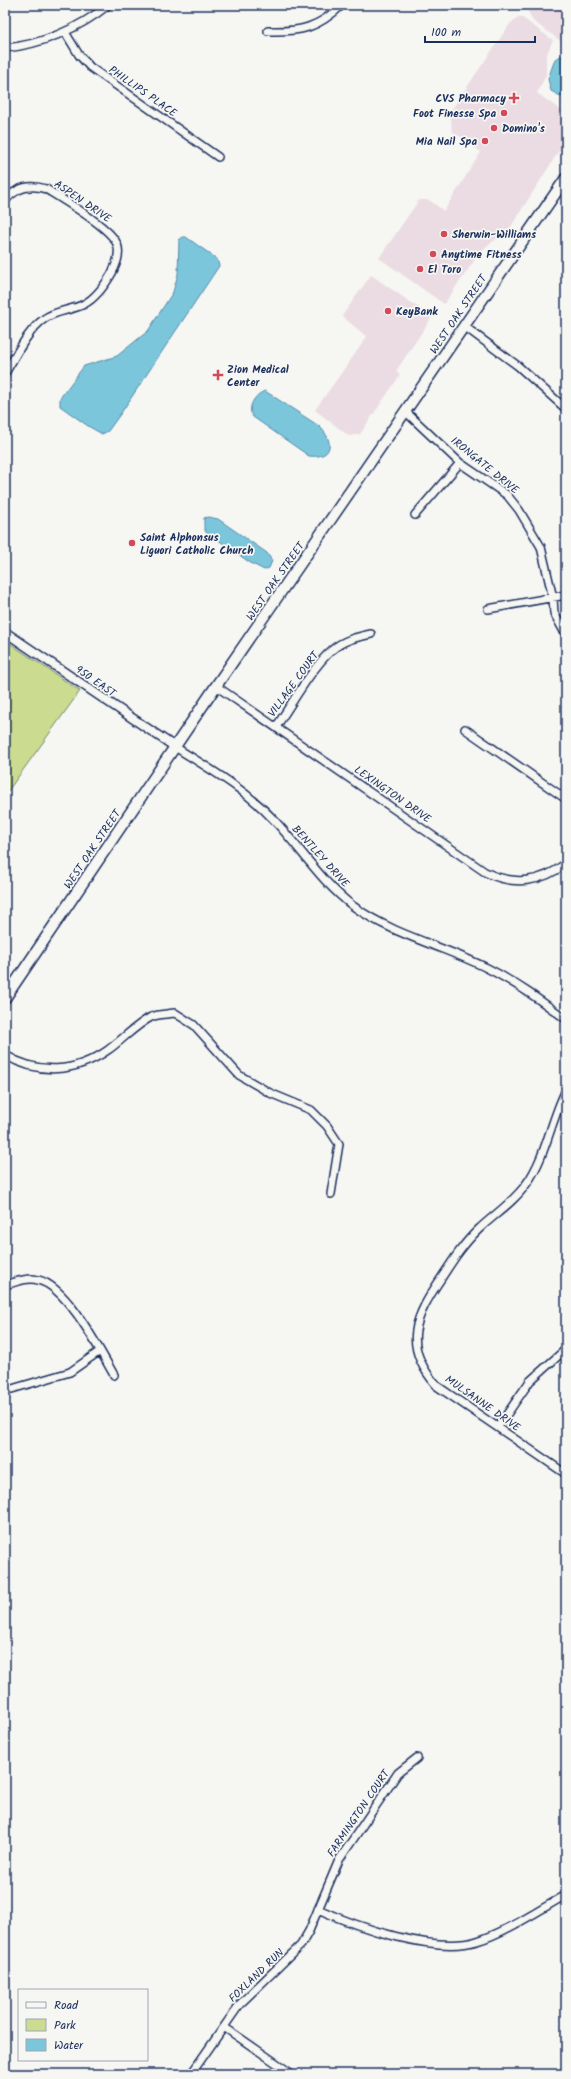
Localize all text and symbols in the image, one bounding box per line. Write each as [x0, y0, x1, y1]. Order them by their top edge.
scale bar [425, 18, 535, 44]
text: 100 m [431, 23, 462, 42]
street label: PHILLIPS PLACE [104, 61, 181, 122]
place label: CVS Pharmacy [436, 90, 506, 108]
marker: CVS Pharmacy [509, 93, 519, 103]
place label: Foot Finesse Spa [413, 105, 496, 123]
marker: Foot Finesse Spa [499, 108, 509, 118]
place label: Domino's [502, 120, 546, 138]
marker: Domino's [489, 123, 499, 133]
place label: Mia Nail Spa [416, 133, 477, 151]
marker: Mia Nail Spa [480, 136, 490, 146]
street label: ASPEN DRIVE [50, 176, 115, 228]
place label: Sherwin-Williams [452, 226, 537, 244]
marker: Sherwin-Williams [439, 229, 449, 239]
place label: Anytime Fitness [441, 246, 523, 264]
marker: Anytime Fitness [428, 249, 438, 259]
place label: El Toro [428, 261, 461, 279]
marker: El Toro [415, 264, 425, 274]
street label: WEST OAK STREET [426, 270, 493, 358]
place label: KeyBank [396, 303, 438, 321]
marker: KeyBank [383, 306, 393, 316]
place label: Zion Medical Center [227, 361, 289, 392]
marker: Zion Medical Center [212, 369, 224, 381]
street label: IRONGATE DRIVE [446, 433, 523, 499]
place label: Saint Alphonsus Liguori Catholic Church [140, 529, 253, 560]
marker: Saint Alphonsus Liguori Catholic Church [127, 538, 137, 548]
street label: WEST OAK STREET [242, 538, 310, 625]
street label: VILLAGE COURT [264, 647, 325, 721]
street label: 950 EAST [71, 661, 120, 703]
street label: LEXINGTON DRIVE [350, 761, 435, 828]
street label: WEST OAK STREET [60, 805, 127, 893]
street label: BENTLEY DRIVE [287, 821, 354, 893]
street label: MULSANNE DRIVE [441, 1371, 524, 1437]
street label: FARMINGTON COURT [323, 1765, 395, 1861]
street label: FOXLAND RUN [225, 1944, 289, 2007]
legend [18, 1989, 148, 2061]
text: Road [54, 1996, 79, 2015]
text: Park [54, 2016, 76, 2035]
text: Water [54, 2036, 84, 2055]

